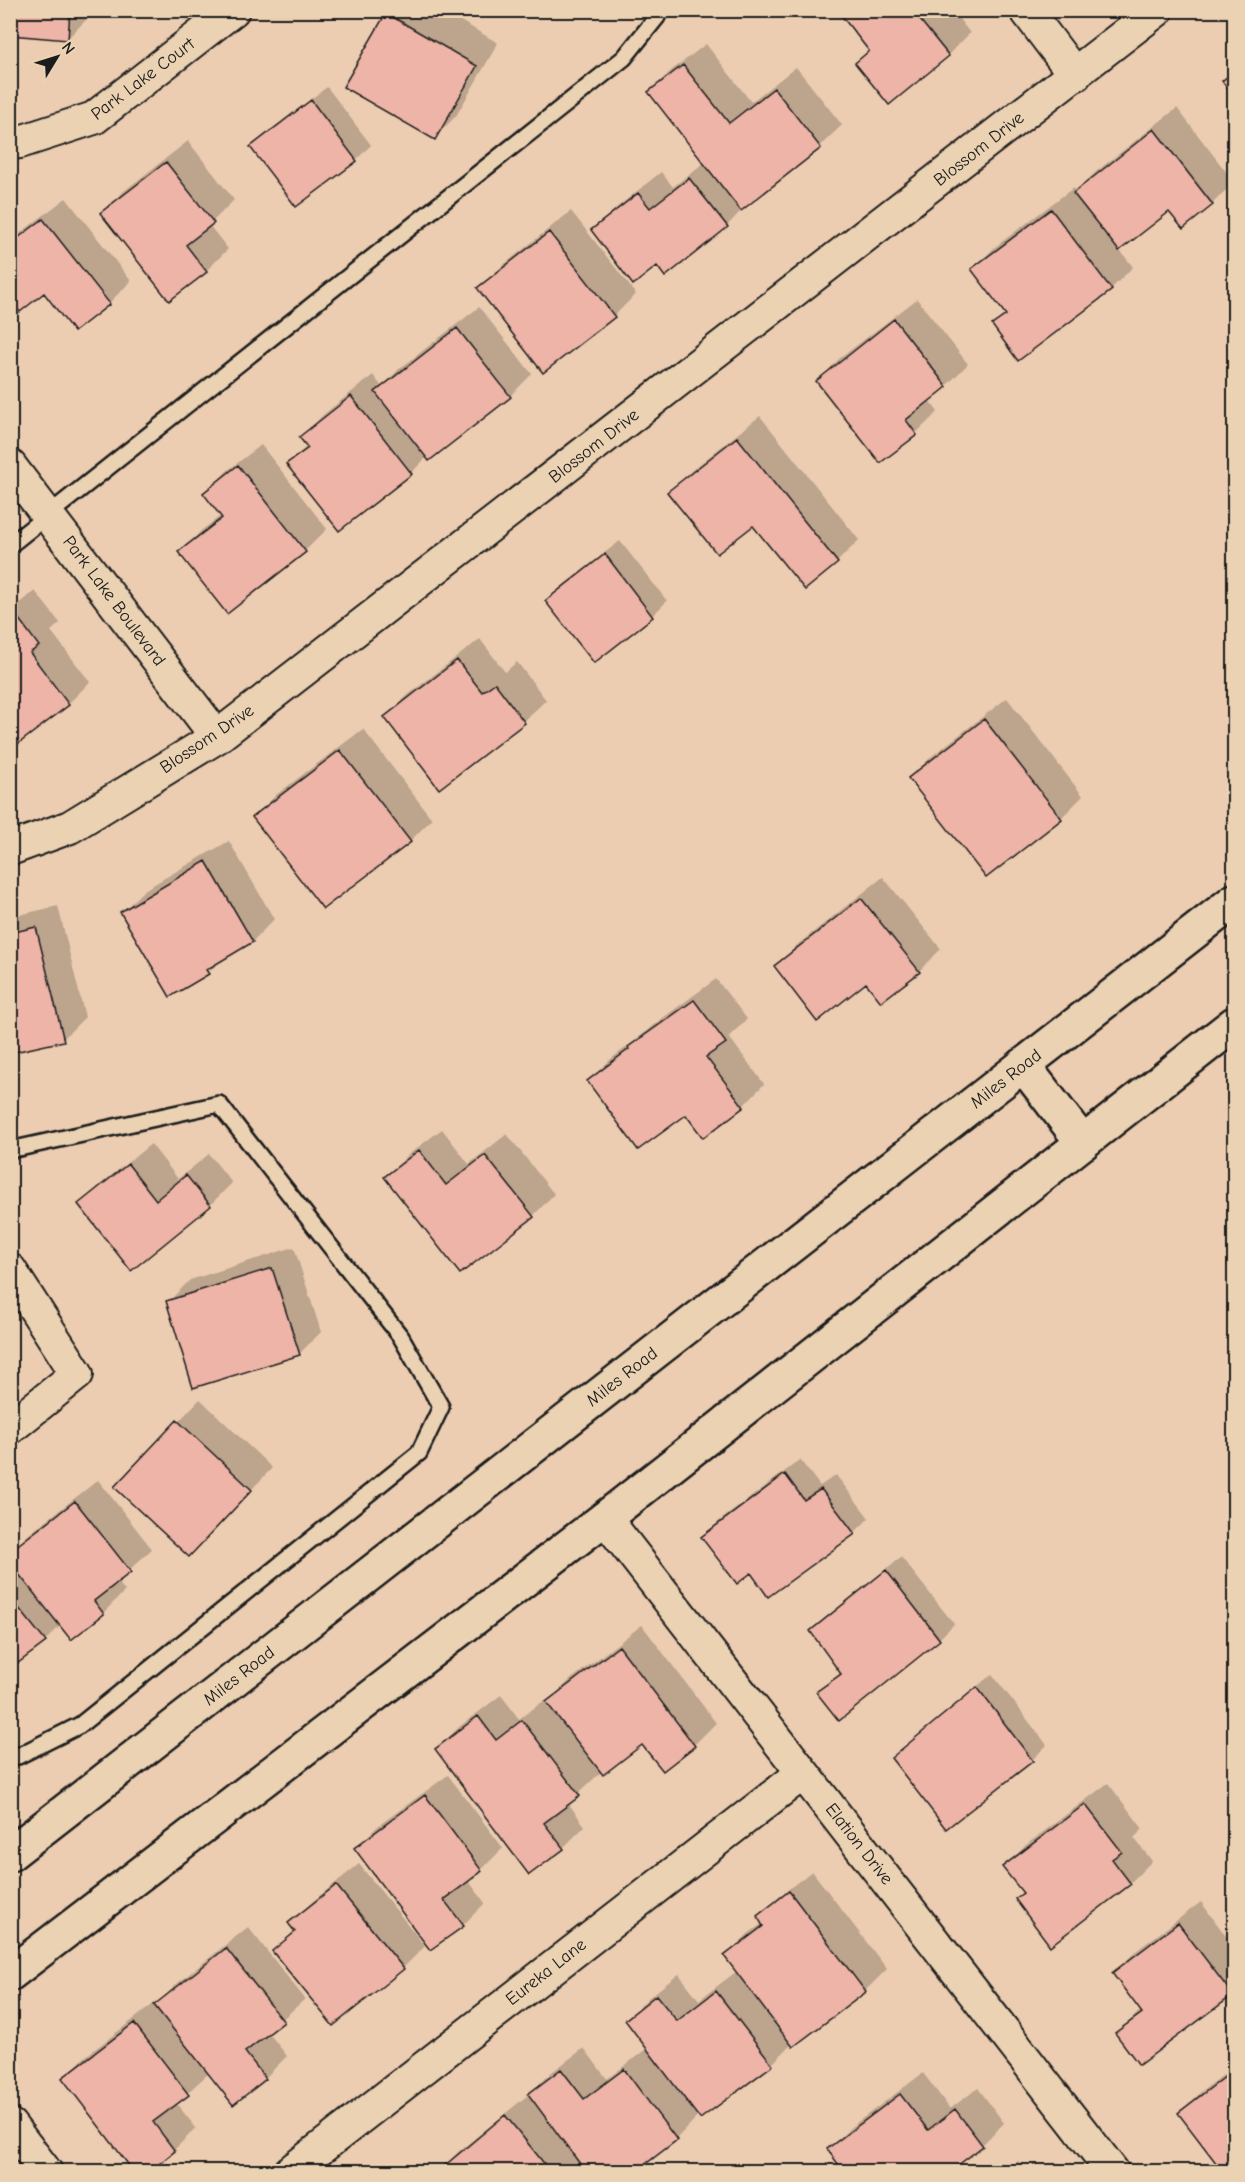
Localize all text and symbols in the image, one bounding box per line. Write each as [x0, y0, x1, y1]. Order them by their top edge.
north arrow [27, 27, 87, 87]
street label: Park Lake Court [87, 33, 199, 125]
text: N [58, 39, 78, 58]
street label: Blossom Drive [930, 107, 1028, 191]
street label: Blossom Drive [545, 404, 643, 488]
street label: Park Lake Boulevard [58, 532, 170, 670]
street label: Blossom Drive [156, 700, 258, 778]
street label: Miles Road [966, 1045, 1046, 1113]
street label: Miles Road [582, 1343, 662, 1411]
street label: Miles Road [199, 1642, 279, 1710]
street label: Elation Drive [821, 1799, 897, 1889]
street label: Eureka Lane [502, 1934, 590, 2010]

